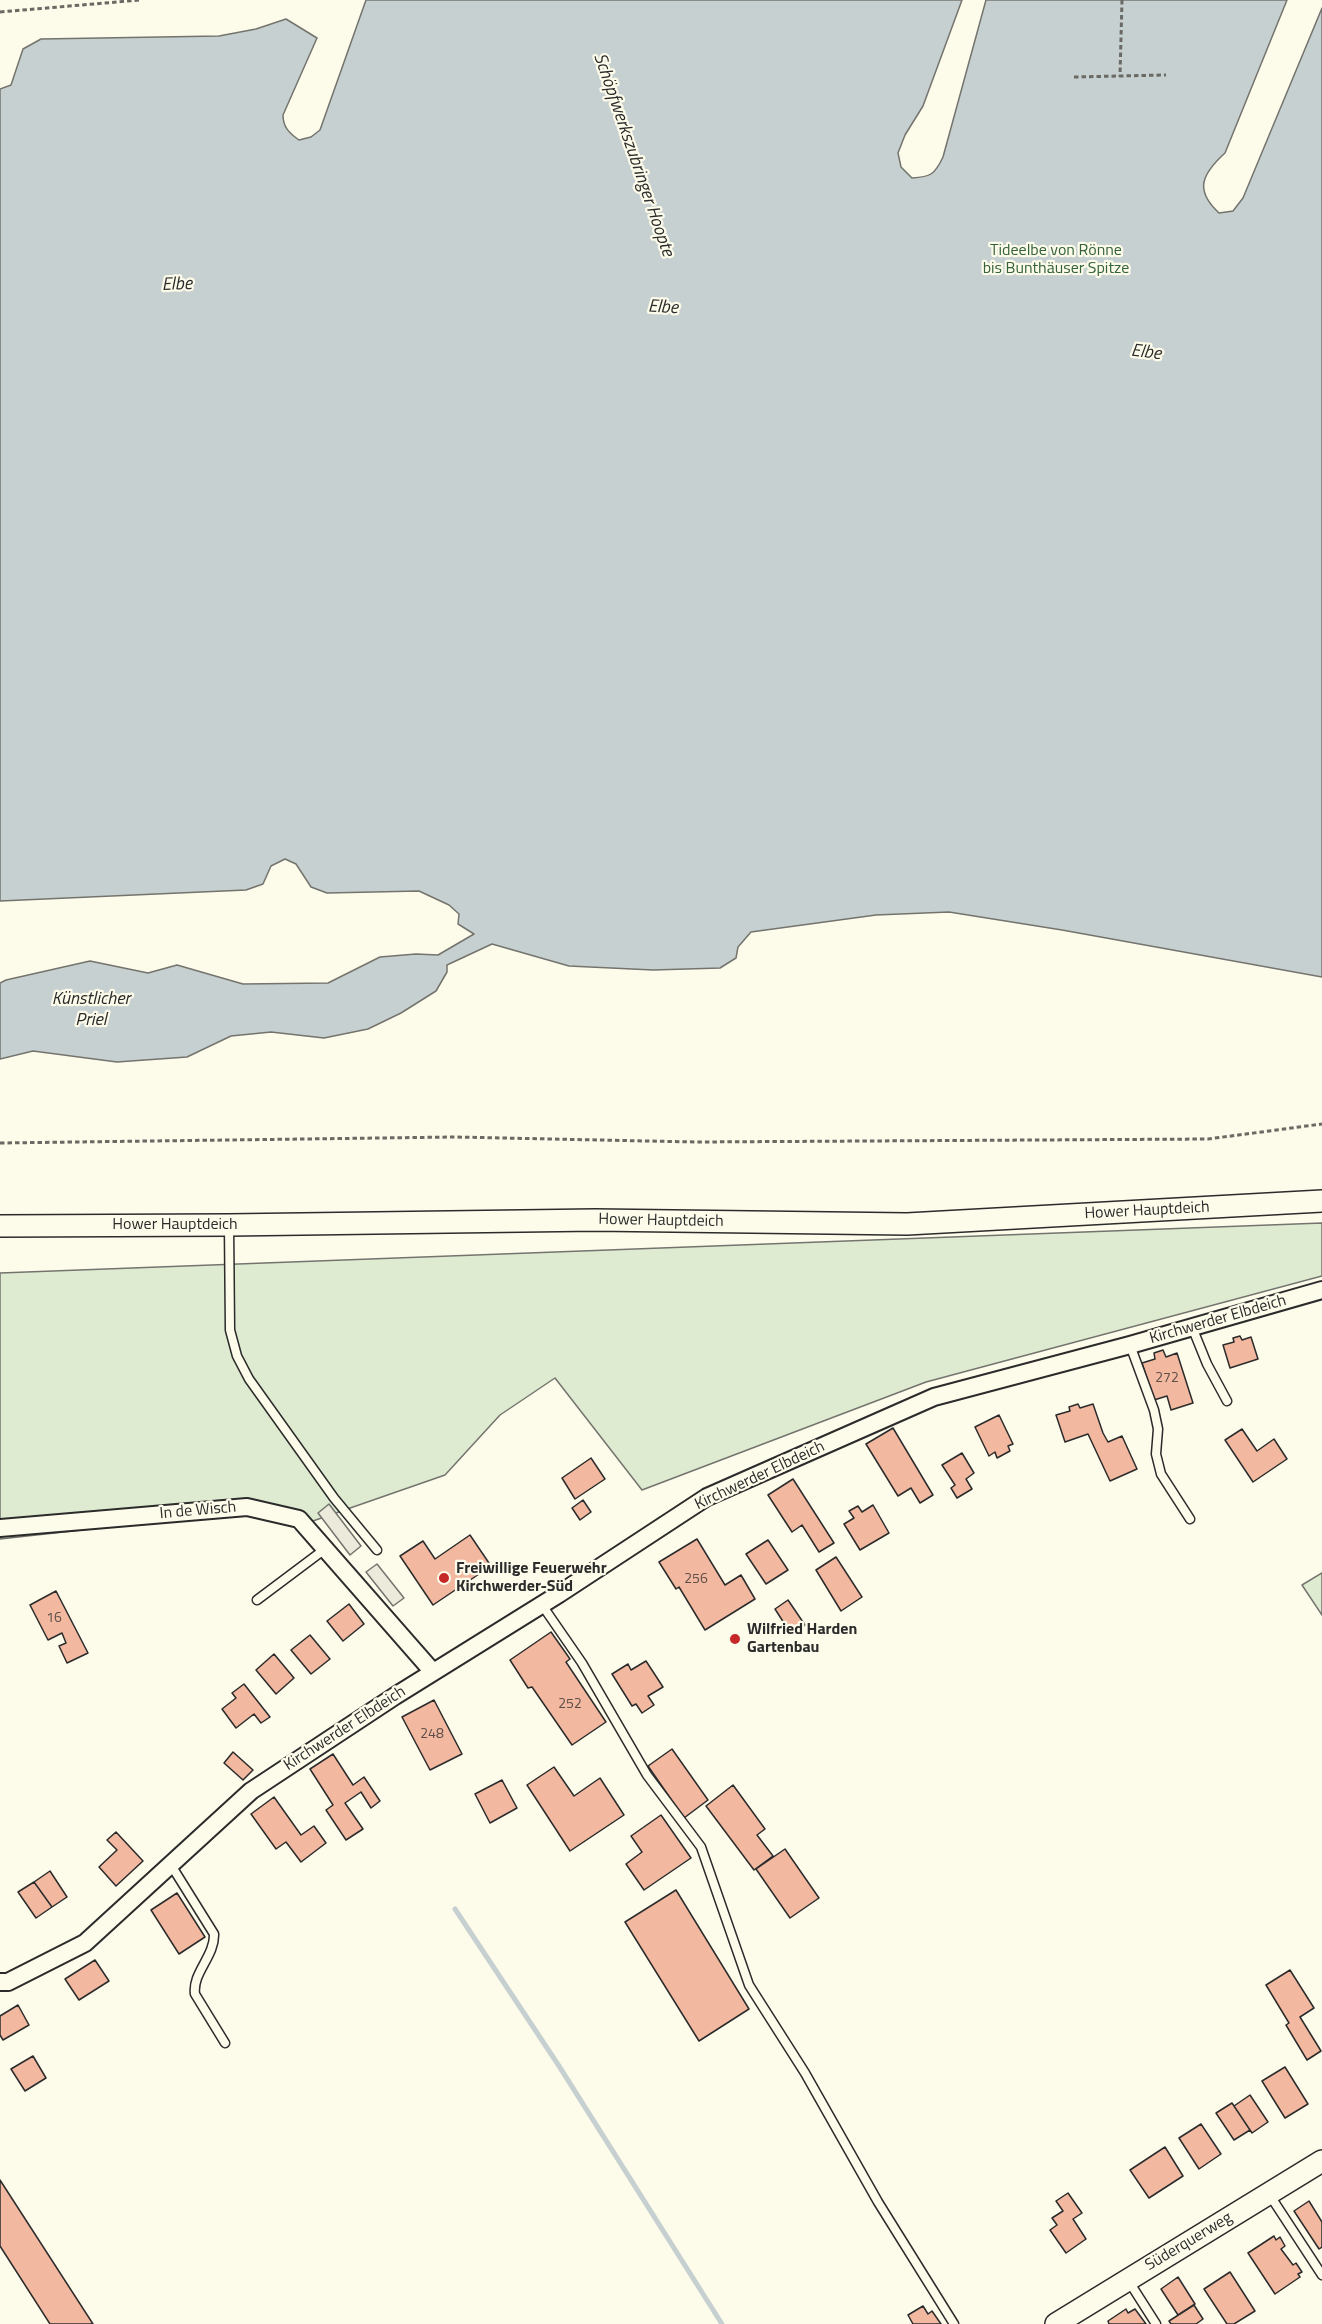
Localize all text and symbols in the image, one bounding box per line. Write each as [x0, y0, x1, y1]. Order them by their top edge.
water label: Schöpfwerkszubringer Hoopte [588, 51, 678, 259]
park label: Tideelbe von Rönne bis Bunthäuser Spitze [983, 241, 1129, 279]
water label: Elbe [162, 274, 192, 296]
water label: Elbe [647, 296, 679, 320]
water label: Elbe [1130, 340, 1162, 366]
water label: Künstlicher Priel [52, 989, 130, 1032]
street label: Hower Hauptdeich [1084, 1198, 1210, 1224]
street label: Hower Hauptdeich [598, 1210, 724, 1232]
street label: Hower Hauptdeich [112, 1215, 238, 1235]
street label: Kirchwerder Elbdeich [1148, 1291, 1288, 1349]
house number: 272 [1155, 1371, 1179, 1387]
street label: Kirchwerder Elbdeich [692, 1437, 828, 1515]
street label: In de Wisch [159, 1498, 237, 1524]
place label: Freiwillige Feuerwehr Kirchwerder-Süd [456, 1559, 607, 1597]
marker: Freiwillige Feuerwehr Kirchwerder-Süd [437, 1571, 451, 1585]
house number: 256 [684, 1572, 708, 1588]
house number: 16 [46, 1611, 62, 1627]
place label: Wilfried Harden Gartenbau [747, 1620, 857, 1658]
marker: Wilfried Harden Gartenbau [728, 1632, 742, 1646]
street label: Kirchwerder Elbdeich [281, 1683, 409, 1775]
house number: 252 [558, 1697, 582, 1713]
house number: 248 [420, 1727, 444, 1743]
street label: Süderquerweg [1142, 2209, 1236, 2275]

